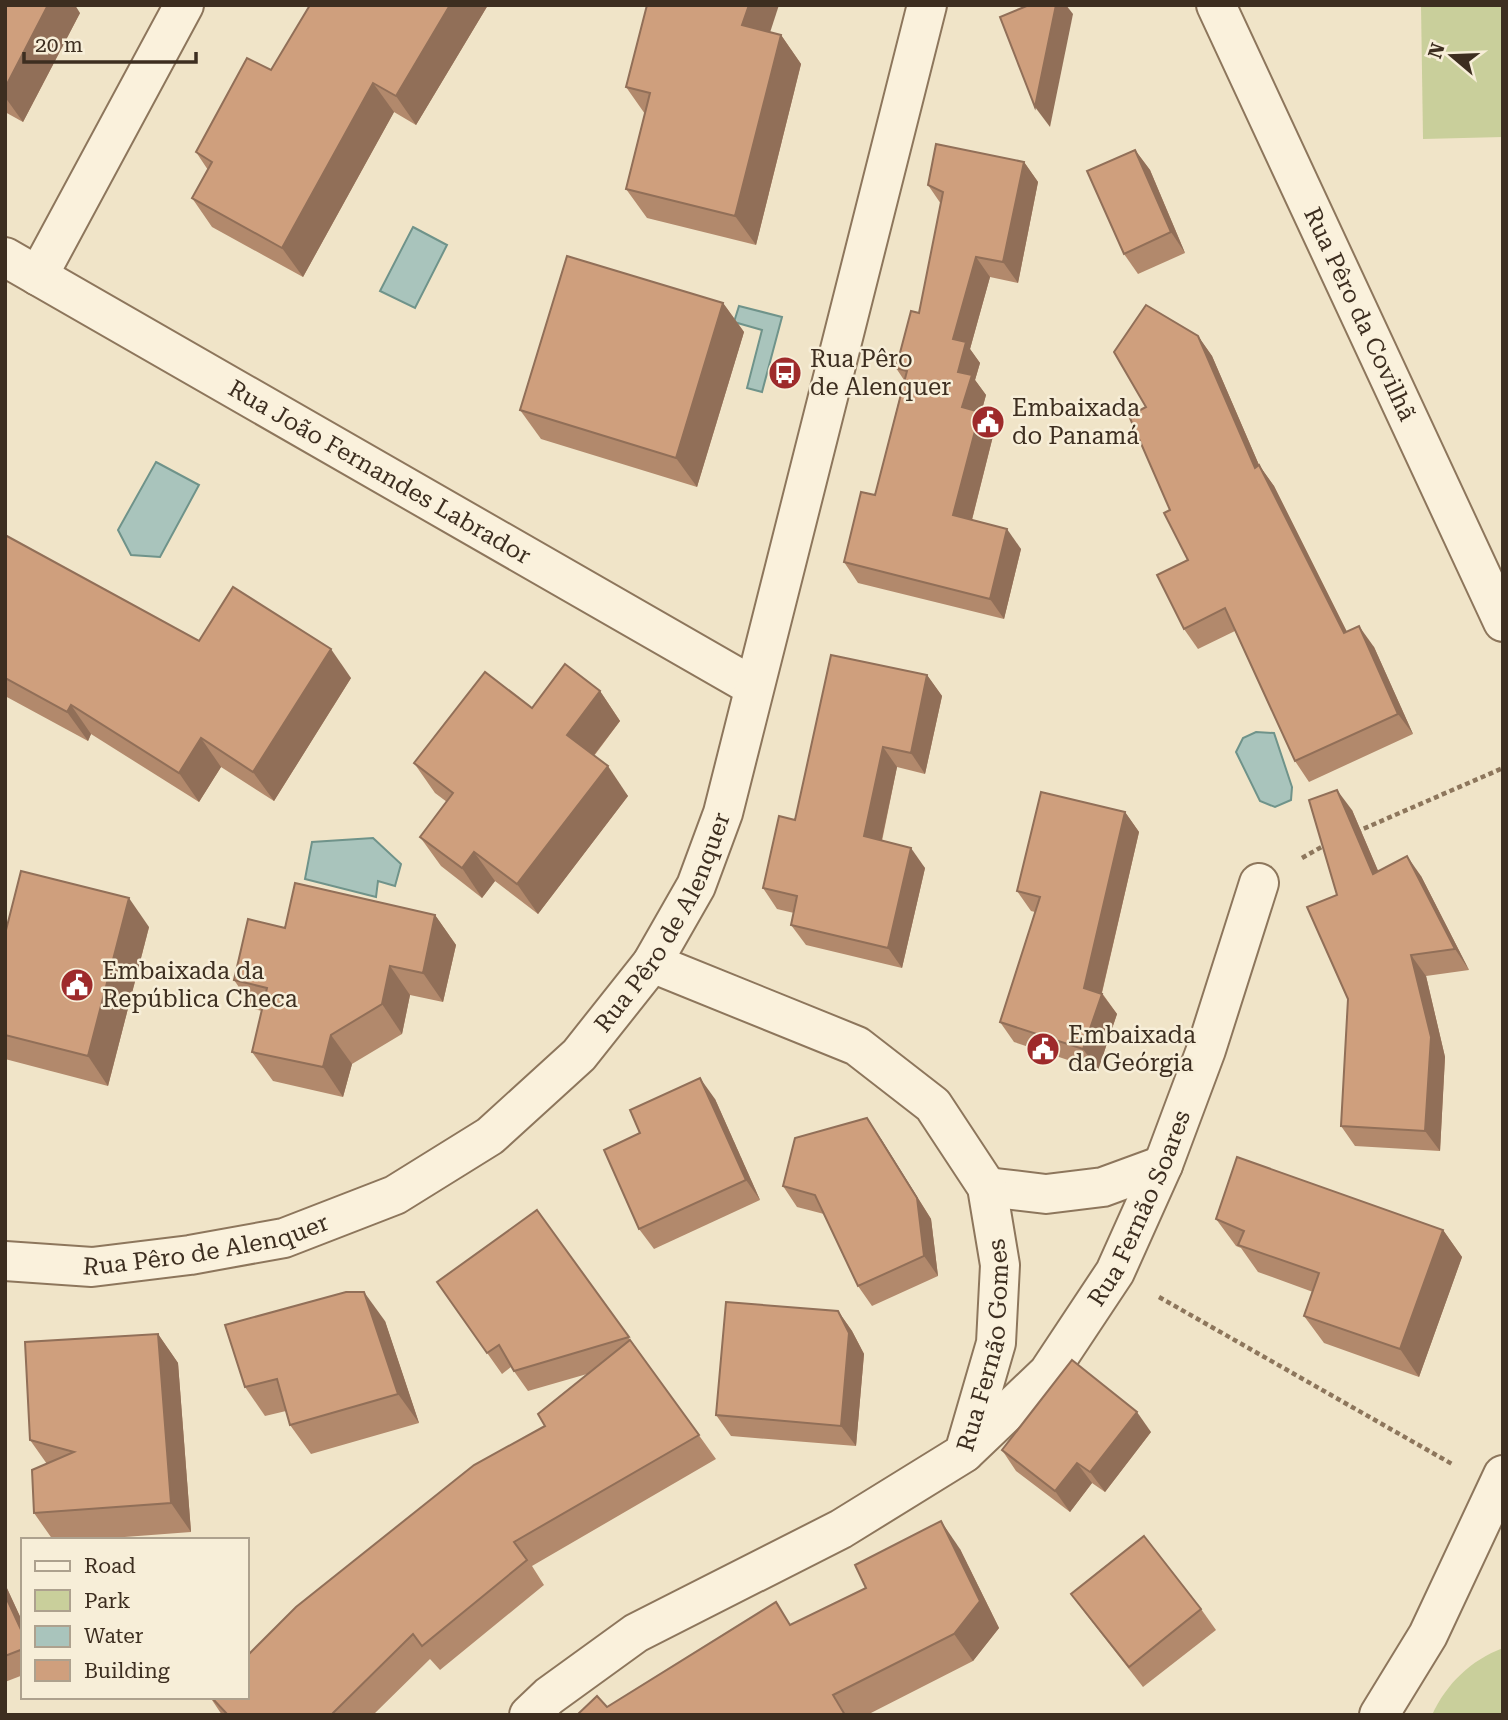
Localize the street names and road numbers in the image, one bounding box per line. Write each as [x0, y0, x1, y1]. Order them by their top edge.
street label: Rua Pêro da Covilhã [1298, 203, 1422, 425]
street label: Rua João Fernandes Labrador [223, 374, 536, 570]
street label: Rua Pêro de Alenquer [589, 809, 736, 1038]
street label: Rua Fernão Soares [1082, 1106, 1196, 1312]
street label: Rua Pêro de Alenquer [82, 1208, 333, 1282]
street label: Rua Fernão Gomes [951, 1237, 1014, 1455]

